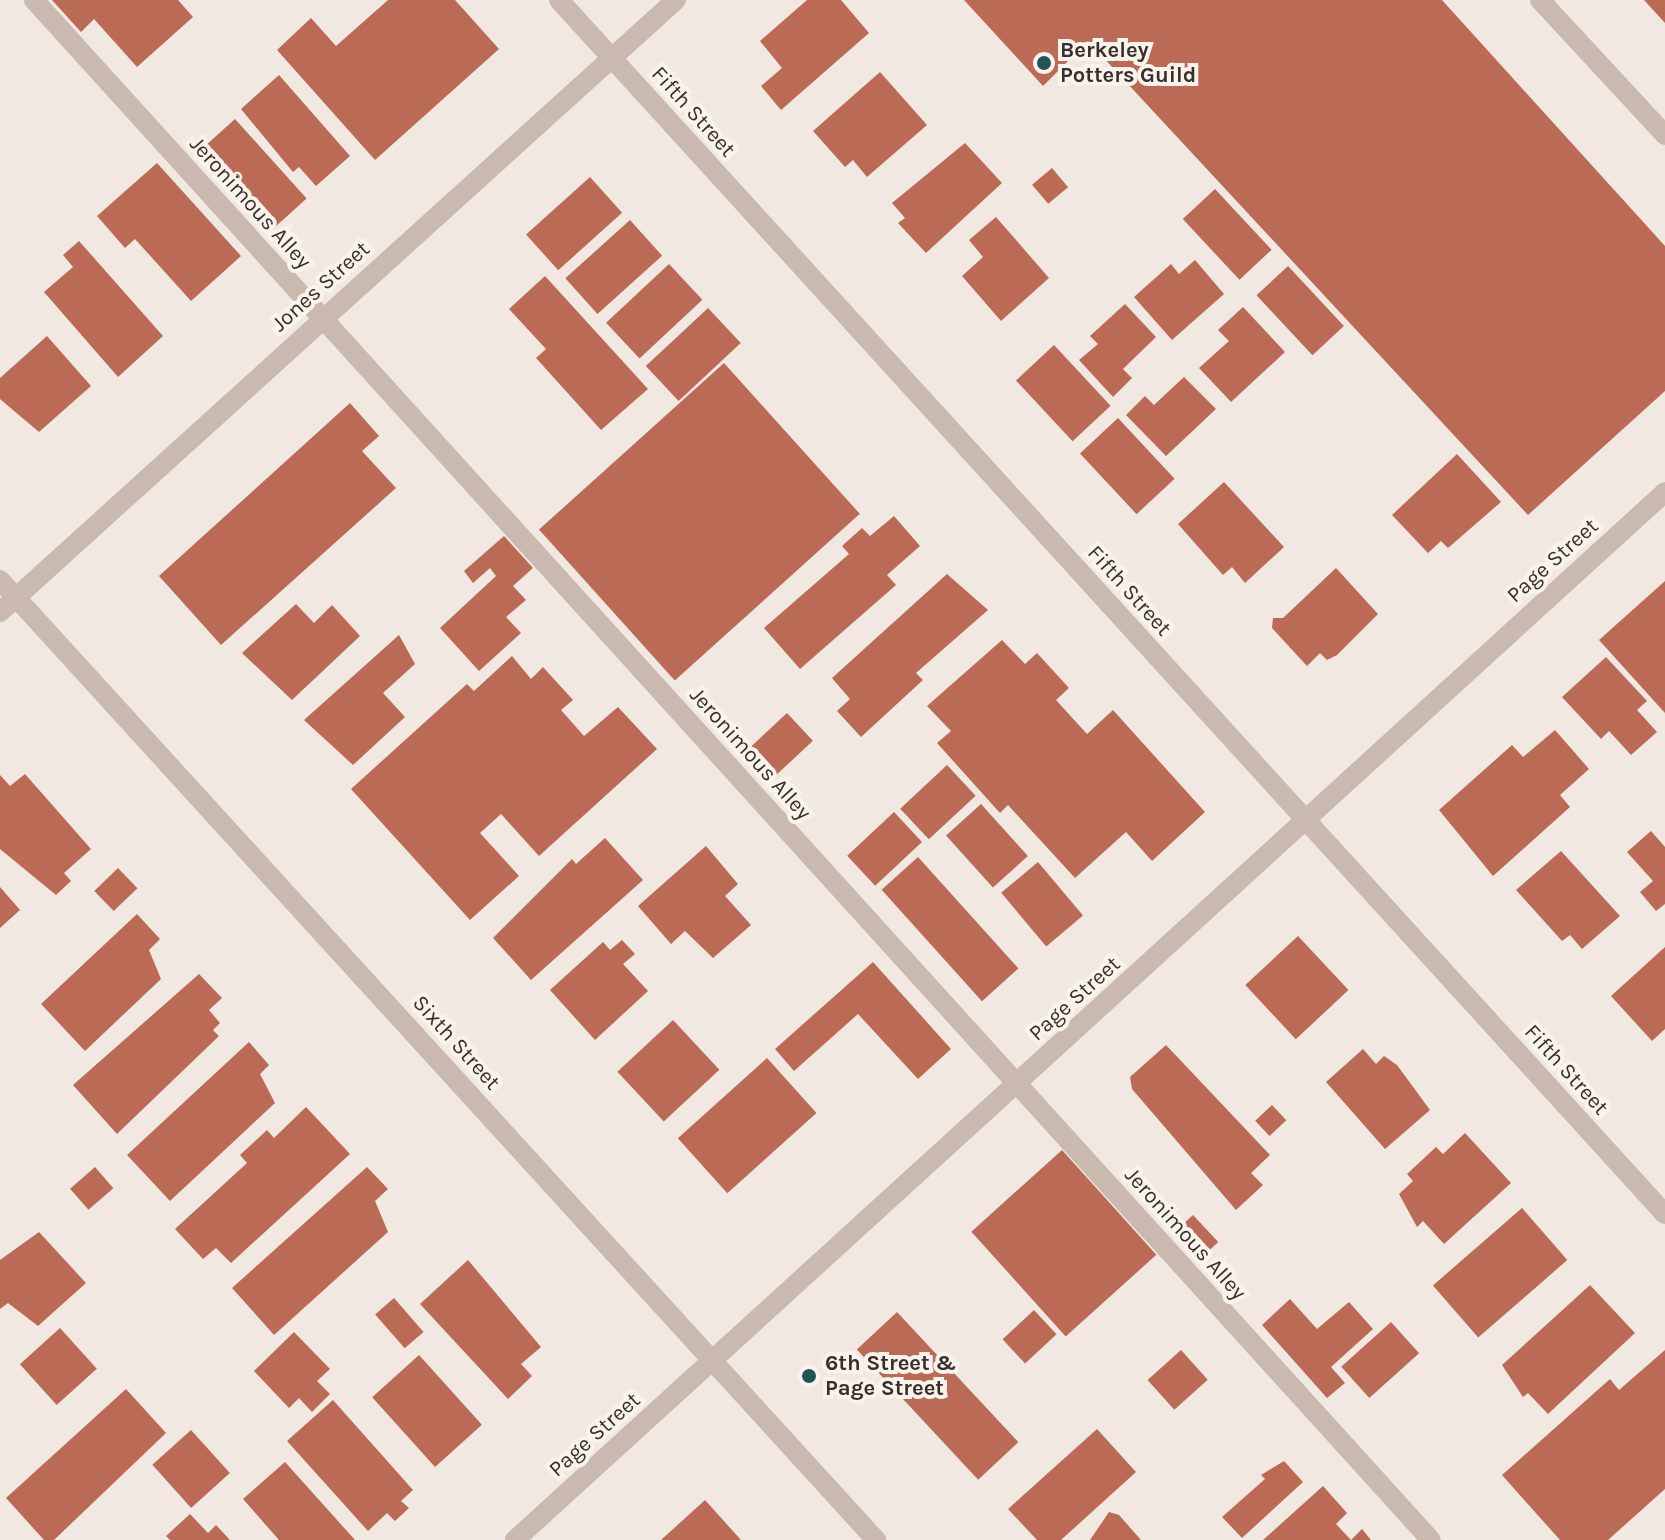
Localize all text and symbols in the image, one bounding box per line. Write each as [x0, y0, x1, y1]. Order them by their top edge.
place label: Berkeley Potters Guild [1060, 37, 1196, 88]
marker: Berkeley Potters Guild [1035, 54, 1053, 72]
street label: Fifth Street [645, 61, 741, 163]
street label: Jeronimous Alley [184, 131, 316, 275]
street label: Jones Street [267, 236, 375, 338]
street label: Page Street [1502, 513, 1604, 609]
street label: Fifth Street [1081, 540, 1177, 642]
street label: Jeronimous Alley [684, 682, 816, 826]
street label: Page Street [1024, 951, 1126, 1047]
street label: Sixth Street [407, 990, 505, 1096]
street label: Fifth Street [1518, 1019, 1614, 1121]
street label: Jeronimous Alley [1119, 1162, 1251, 1306]
place label: 6th Street & Page Street [825, 1350, 956, 1402]
marker: 6th Street & Page Street [800, 1367, 818, 1385]
street label: Page Street [544, 1387, 646, 1483]

